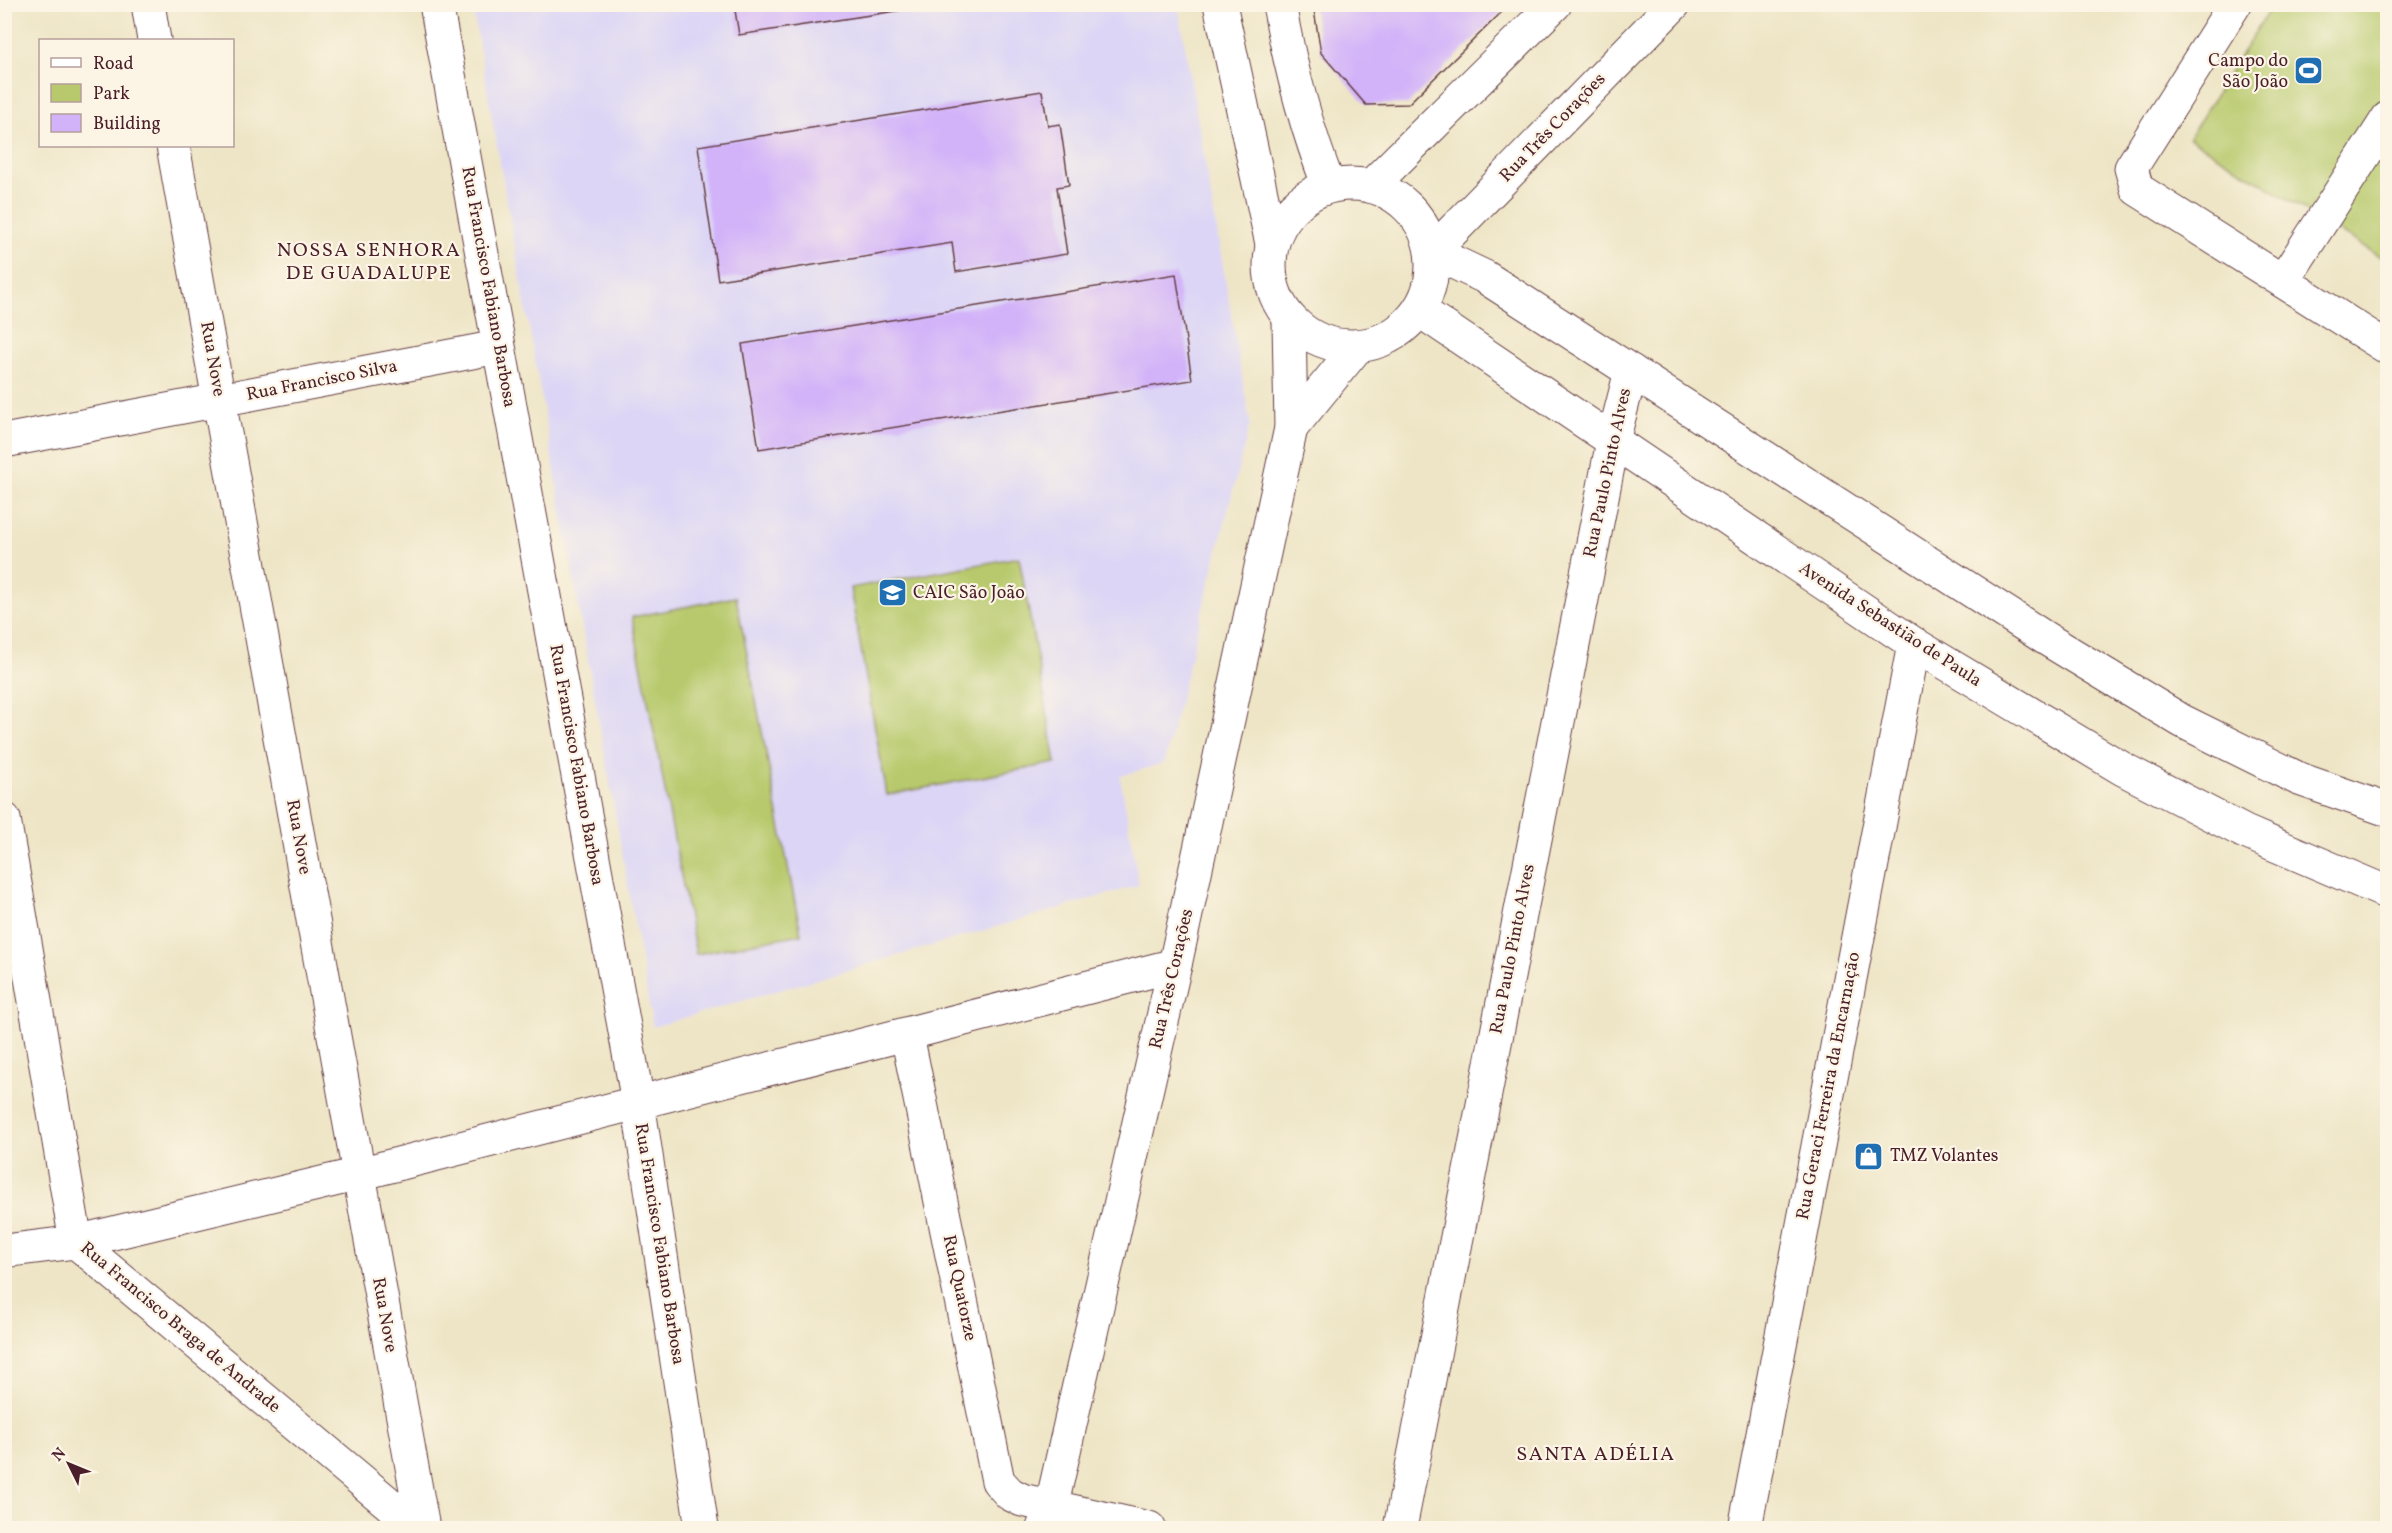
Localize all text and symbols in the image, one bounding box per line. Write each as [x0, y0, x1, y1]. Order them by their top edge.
legend [39, 39, 234, 147]
place label: Campo do São João [2208, 49, 2288, 95]
text: Road [93, 52, 134, 77]
sports icon: Campo do São João [2293, 55, 2325, 87]
street label: Rua Três Corações [1494, 68, 1612, 188]
text: Park [93, 82, 130, 107]
text: Building [93, 112, 161, 137]
street label: Rua Francisco Fabiano Barbosa [454, 165, 522, 410]
district label: NOSSA SENHORA DE GUADALUPE [277, 237, 461, 288]
street label: Rua Nove [193, 320, 231, 398]
street label: Rua Francisco Silva [244, 354, 400, 408]
street label: Rua Paulo Pinto Alves [1578, 386, 1638, 560]
street label: Avenida Sebastião de Paula [1794, 556, 1986, 694]
school or university icon: CAIC São João [876, 577, 908, 609]
place label: CAIC São João [913, 581, 1025, 606]
street label: Rua Francisco Fabiano Barbosa [542, 643, 610, 888]
street label: Rua Nove [279, 798, 317, 876]
street label: Rua Paulo Pinto Alves [1484, 862, 1542, 1036]
street label: Rua Três Corações [1144, 906, 1200, 1052]
street label: Rua Geraci Ferreira da Encarnação [1791, 950, 1867, 1222]
street label: Rua Francisco Fabiano Barbosa [628, 1121, 690, 1367]
shop icon: TMZ Volantes [1853, 1140, 1885, 1172]
place label: TMZ Volantes [1890, 1144, 1999, 1169]
street label: Rua Quatorze [936, 1233, 982, 1343]
street label: Rua Francisco Braga de Andrade [74, 1237, 286, 1419]
street label: Rua Nove [365, 1276, 403, 1354]
north arrow [39, 1434, 99, 1494]
district label: SANTA ADÉLIA [1516, 1441, 1676, 1469]
text: N [47, 1443, 72, 1467]

